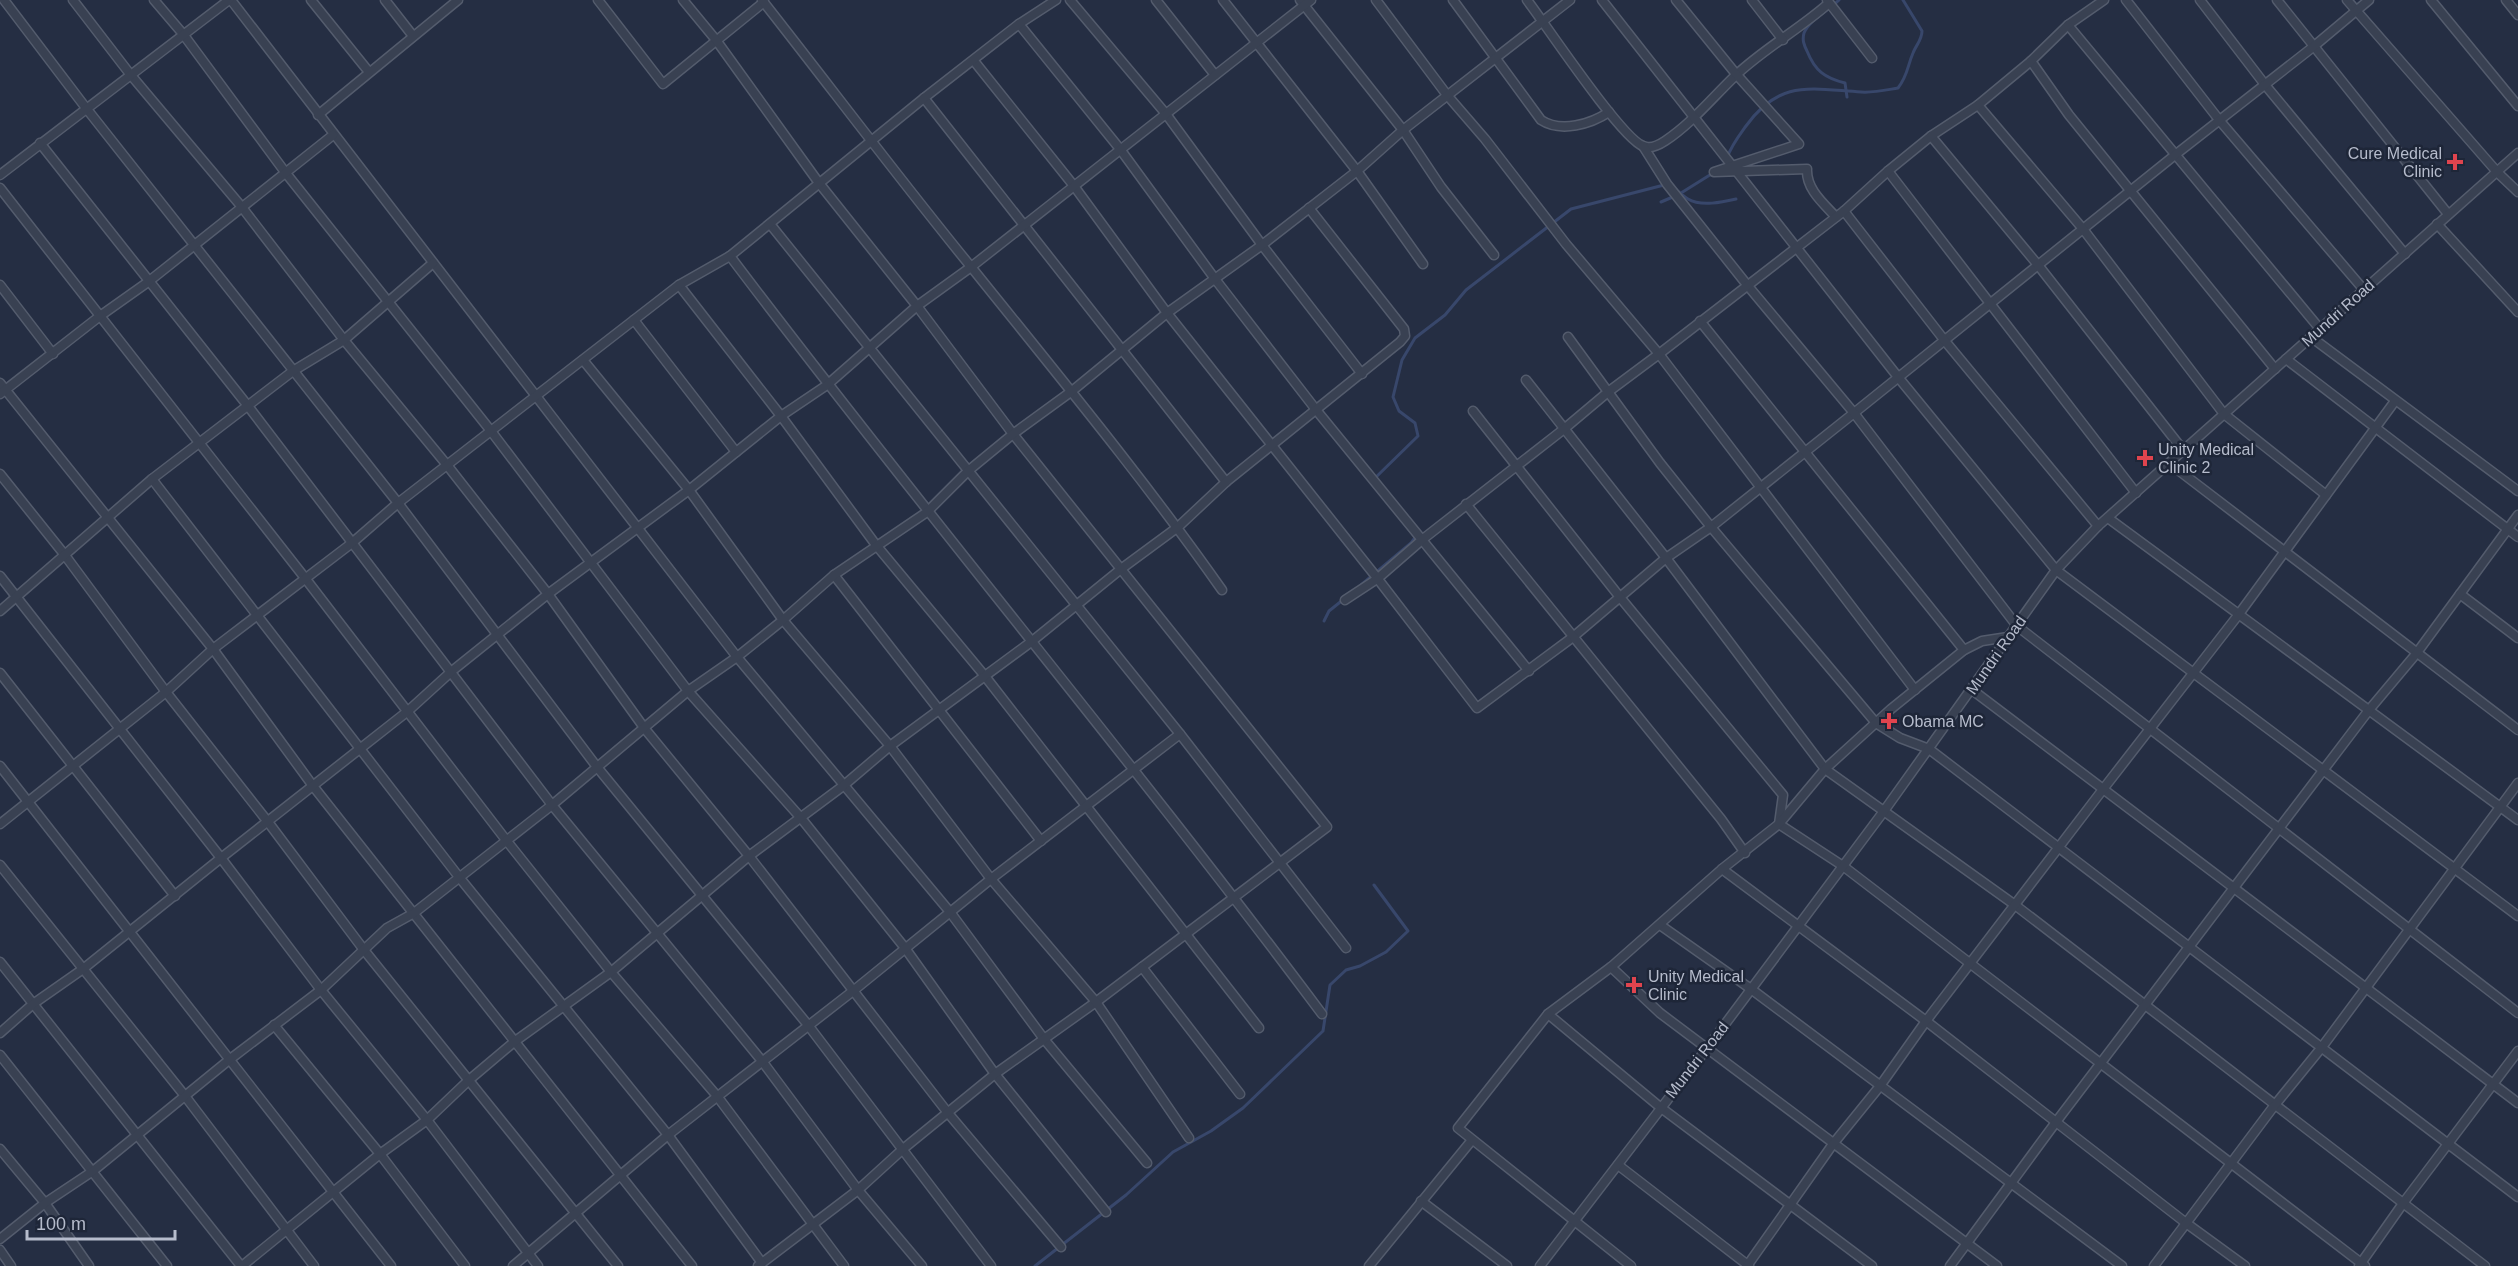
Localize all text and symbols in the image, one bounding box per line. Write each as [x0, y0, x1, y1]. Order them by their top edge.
place label: Cure Medical Clinic [2348, 145, 2442, 180]
marker: Cure Medical Clinic [2446, 153, 2464, 171]
street label: Mundri Road [2298, 276, 2378, 350]
place label: Unity Medical Clinic 2 [2158, 441, 2254, 476]
marker: Unity Medical Clinic 2 [2136, 449, 2154, 467]
street label: Mundri Road [1963, 613, 2029, 697]
marker: Obama MC [1880, 712, 1898, 730]
place label: Obama MC [1902, 713, 1984, 730]
place label: Unity Medical Clinic [1648, 968, 1744, 1003]
marker: Unity Medical Clinic [1625, 976, 1643, 994]
street label: Mundri Road [1662, 1019, 1732, 1101]
scale bar [27, 1203, 176, 1241]
text: 100 m [36, 1214, 86, 1234]

